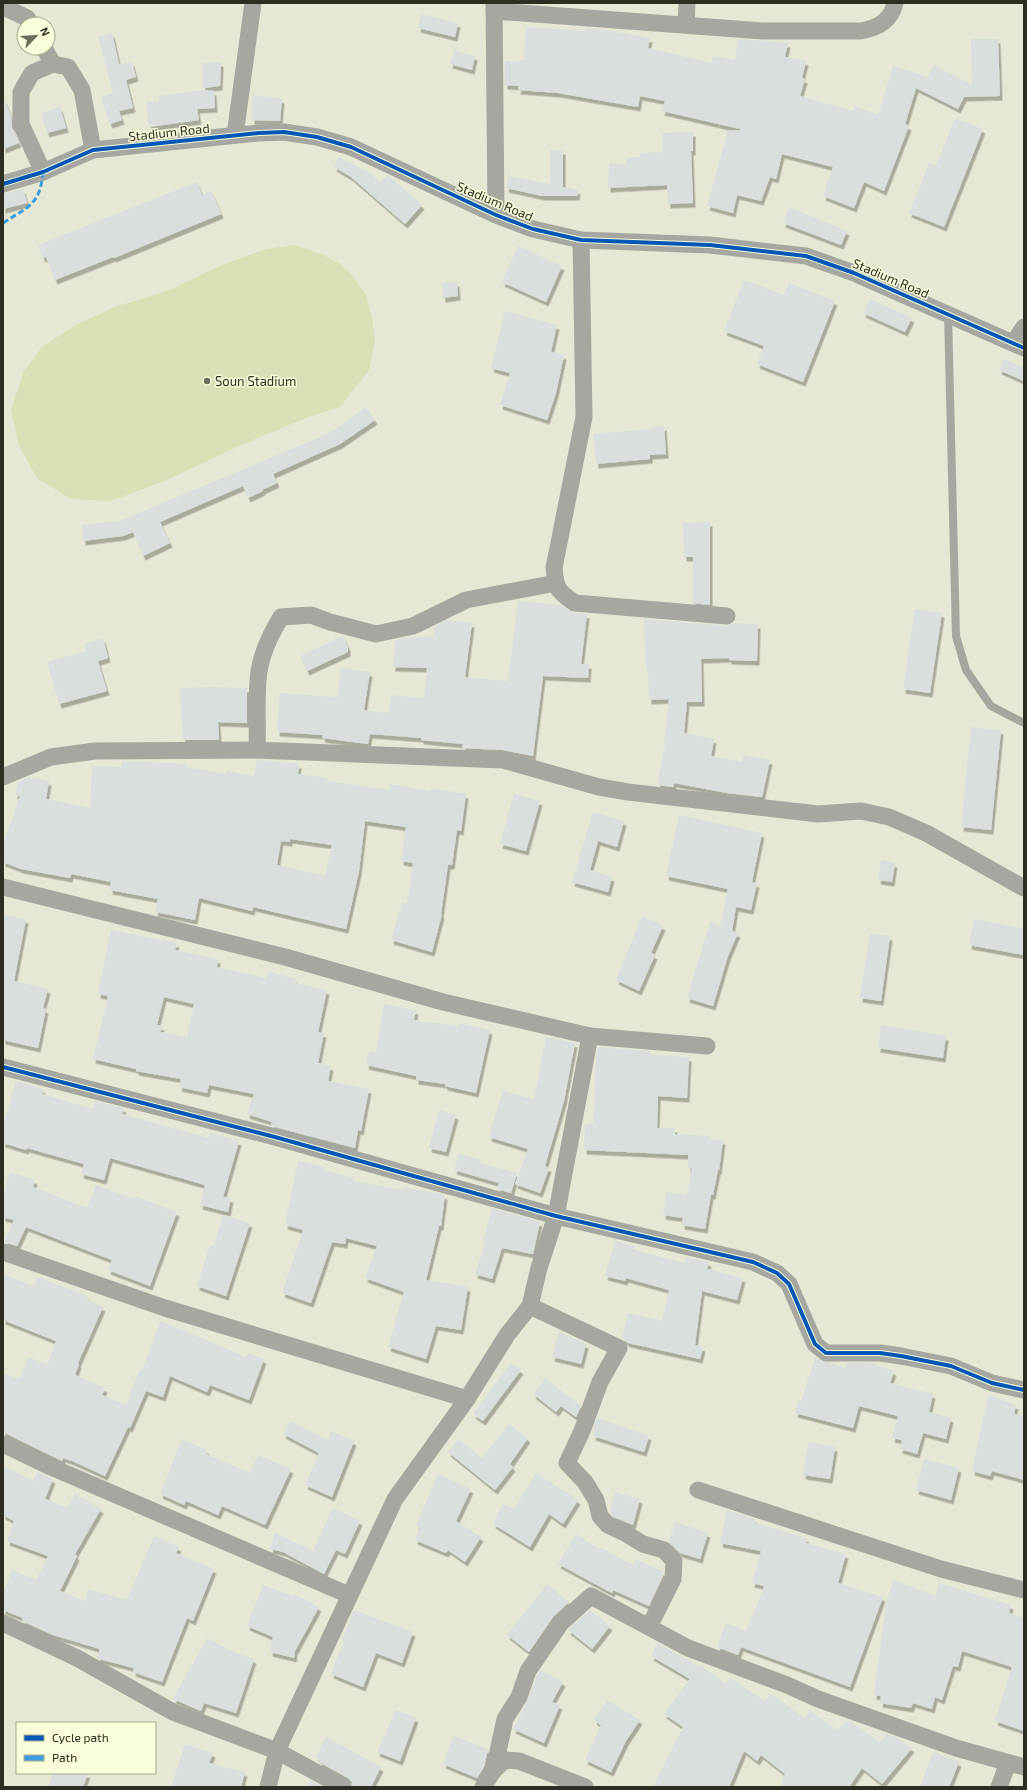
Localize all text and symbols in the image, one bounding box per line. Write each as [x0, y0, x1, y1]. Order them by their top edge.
north arrow [16, 16, 56, 56]
text: N [38, 25, 53, 38]
street label: Stadium Road [128, 120, 210, 144]
street label: Stadium Road [454, 178, 536, 224]
street label: Stadium Road [850, 255, 932, 301]
place label: Soun Stadium [215, 373, 296, 389]
marker: Soun Stadium [202, 376, 212, 386]
legend [16, 1722, 156, 1774]
text: Cycle path [52, 1730, 109, 1744]
text: Path [52, 1750, 77, 1764]

